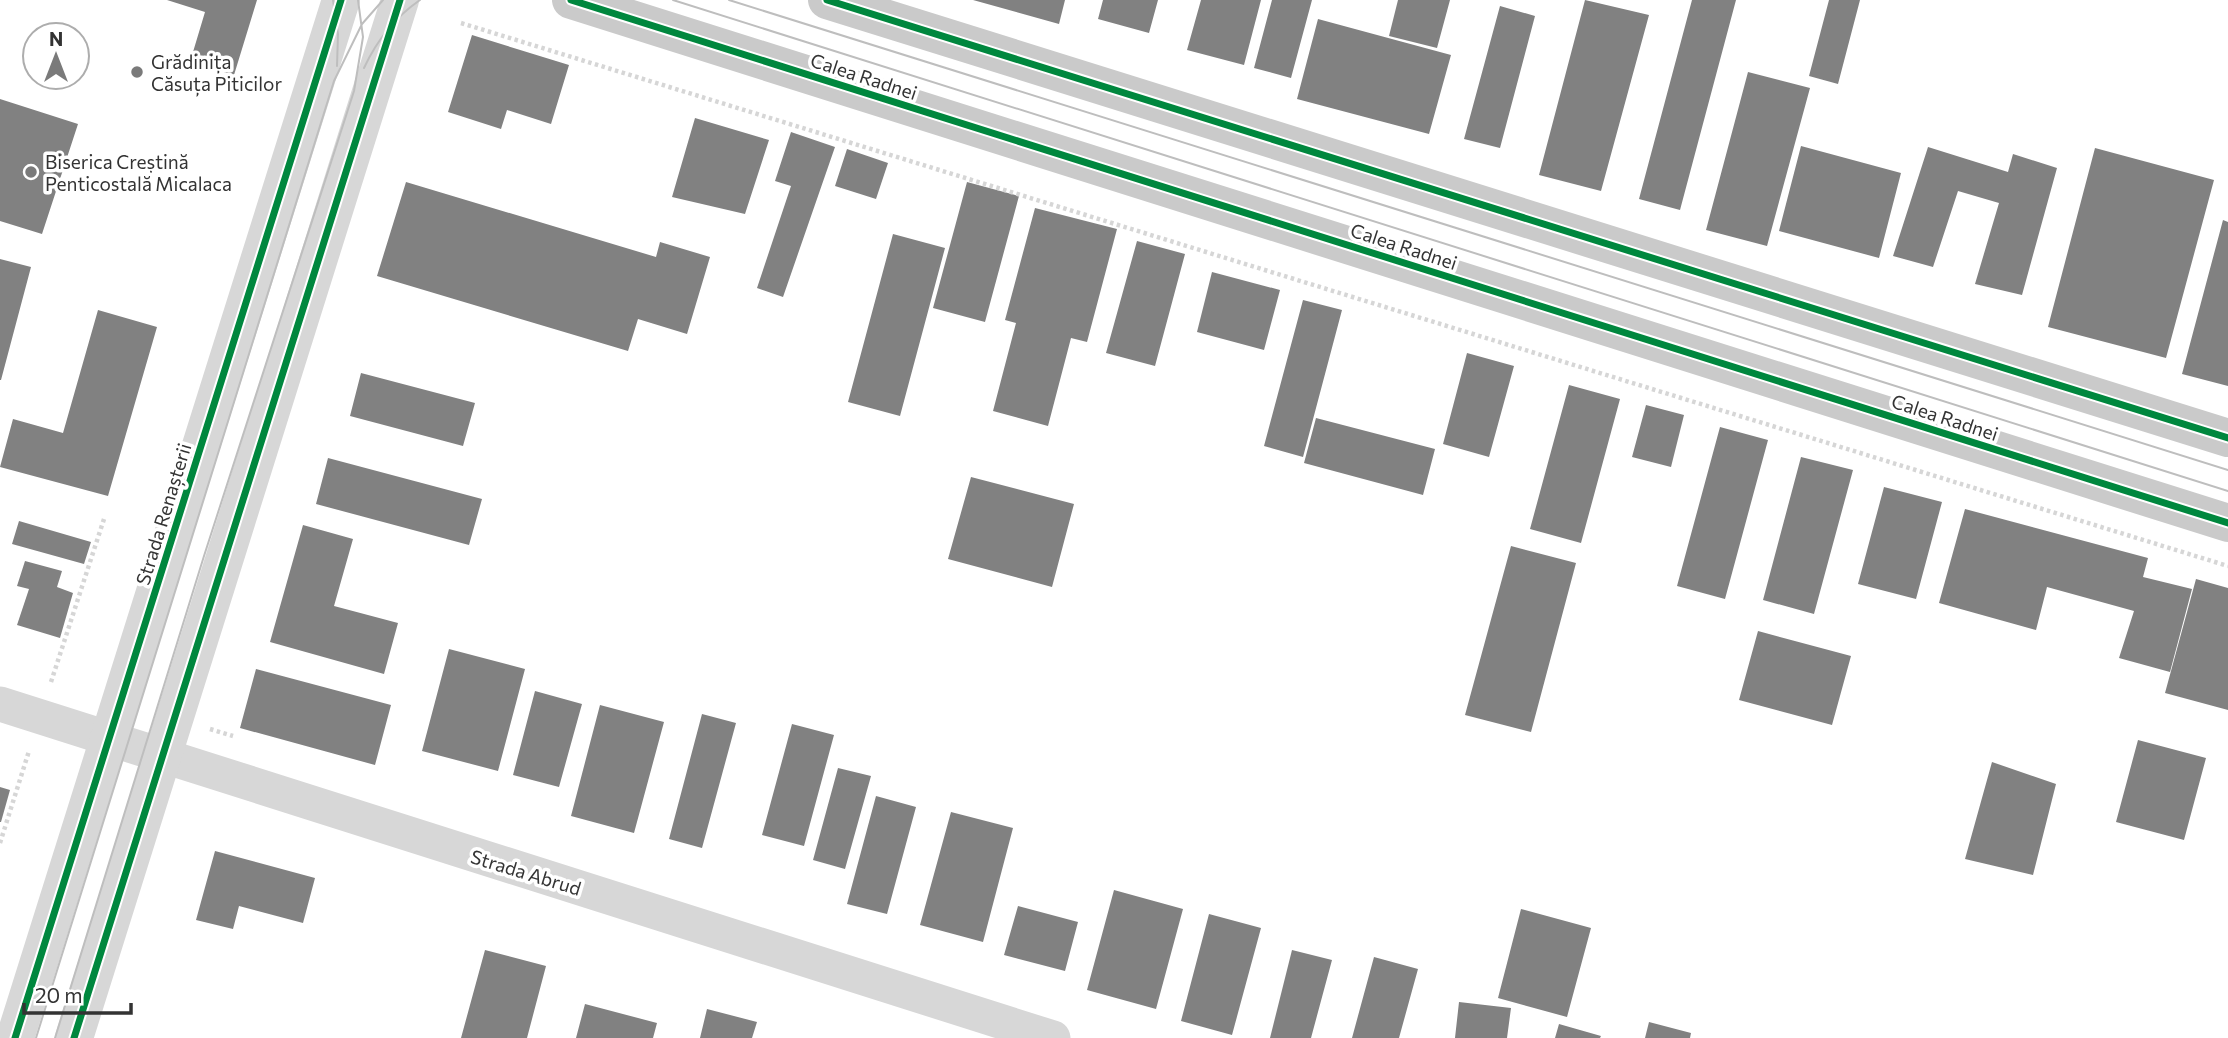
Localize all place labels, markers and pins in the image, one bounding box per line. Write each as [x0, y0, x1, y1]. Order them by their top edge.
place label: Grădinița Căsuța Piticilor [151, 50, 282, 97]
marker: Grădinița Căsuța Piticilor [129, 64, 145, 80]
place label: Biserica Creștină Penticostală Micalaca [45, 150, 232, 195]
marker: Biserica Creștină Penticostală Micalaca [23, 164, 39, 180]

